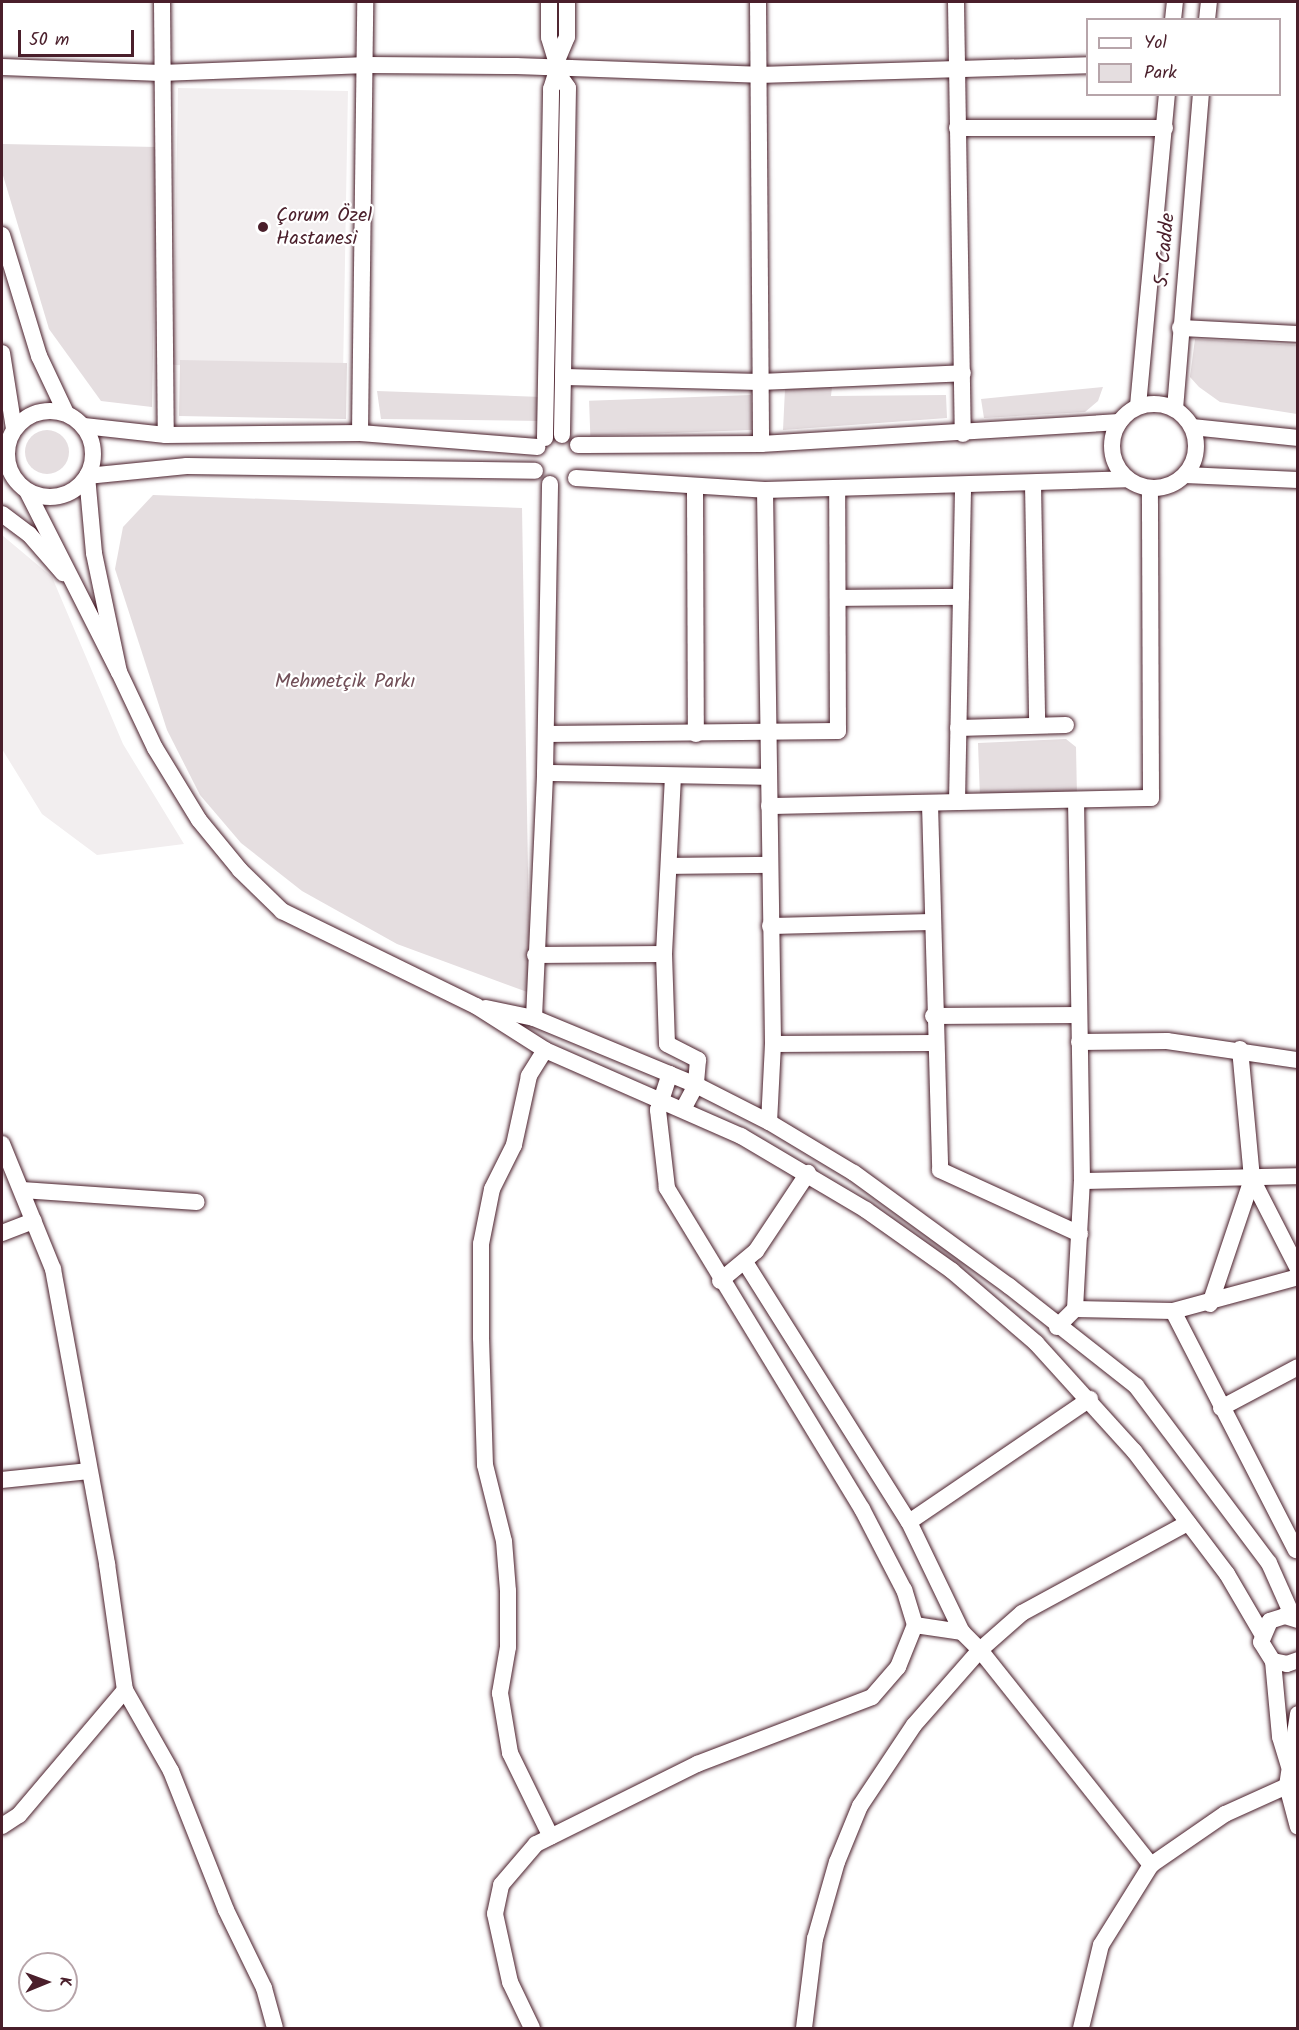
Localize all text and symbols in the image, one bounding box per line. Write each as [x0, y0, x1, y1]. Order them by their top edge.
scale bar [21, 18, 136, 56]
legend [1086, 18, 1281, 96]
text: 50 m [29, 26, 69, 55]
text: Yol [1144, 29, 1167, 58]
text: Park [1144, 59, 1177, 88]
place label: Çorum Özel Hastanesi [276, 204, 372, 251]
street label: 5. Cadde [1151, 212, 1181, 288]
marker: Çorum Özel Hastanesi [254, 218, 272, 236]
park label: Mehmetçik Parkı [275, 670, 415, 694]
north arrow [18, 1952, 78, 2012]
text: K [52, 1977, 77, 1987]

